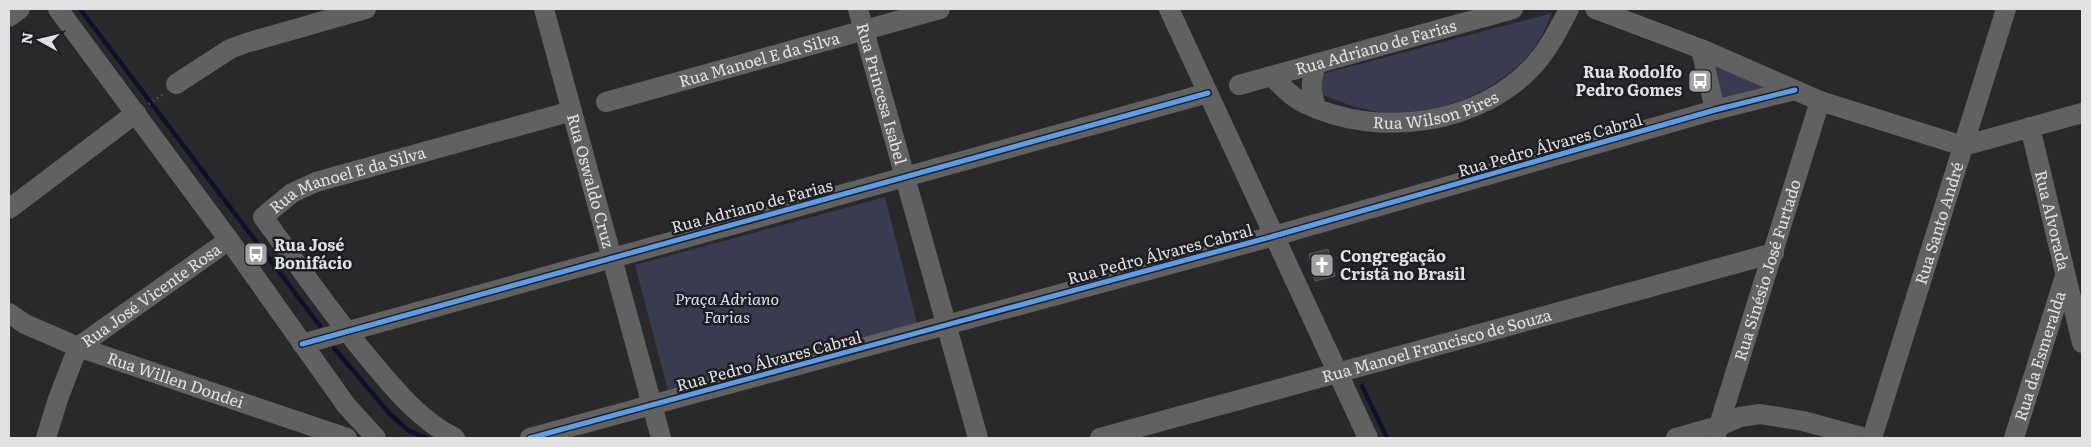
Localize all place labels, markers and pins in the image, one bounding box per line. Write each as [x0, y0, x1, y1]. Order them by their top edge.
place label: Rua Rodolfo Pedro Gomes [1576, 59, 1682, 101]
bus stop icon: Rua Rodolfo Pedro Gomes [1687, 68, 1713, 94]
place label: Rua José Bonifácio [274, 232, 352, 274]
bus stop icon: Rua José Bonifácio [243, 241, 269, 267]
place label: Congregação Cristã no Brasil [1340, 243, 1466, 285]
church icon: Congregação Cristã no Brasil [1309, 252, 1335, 278]

